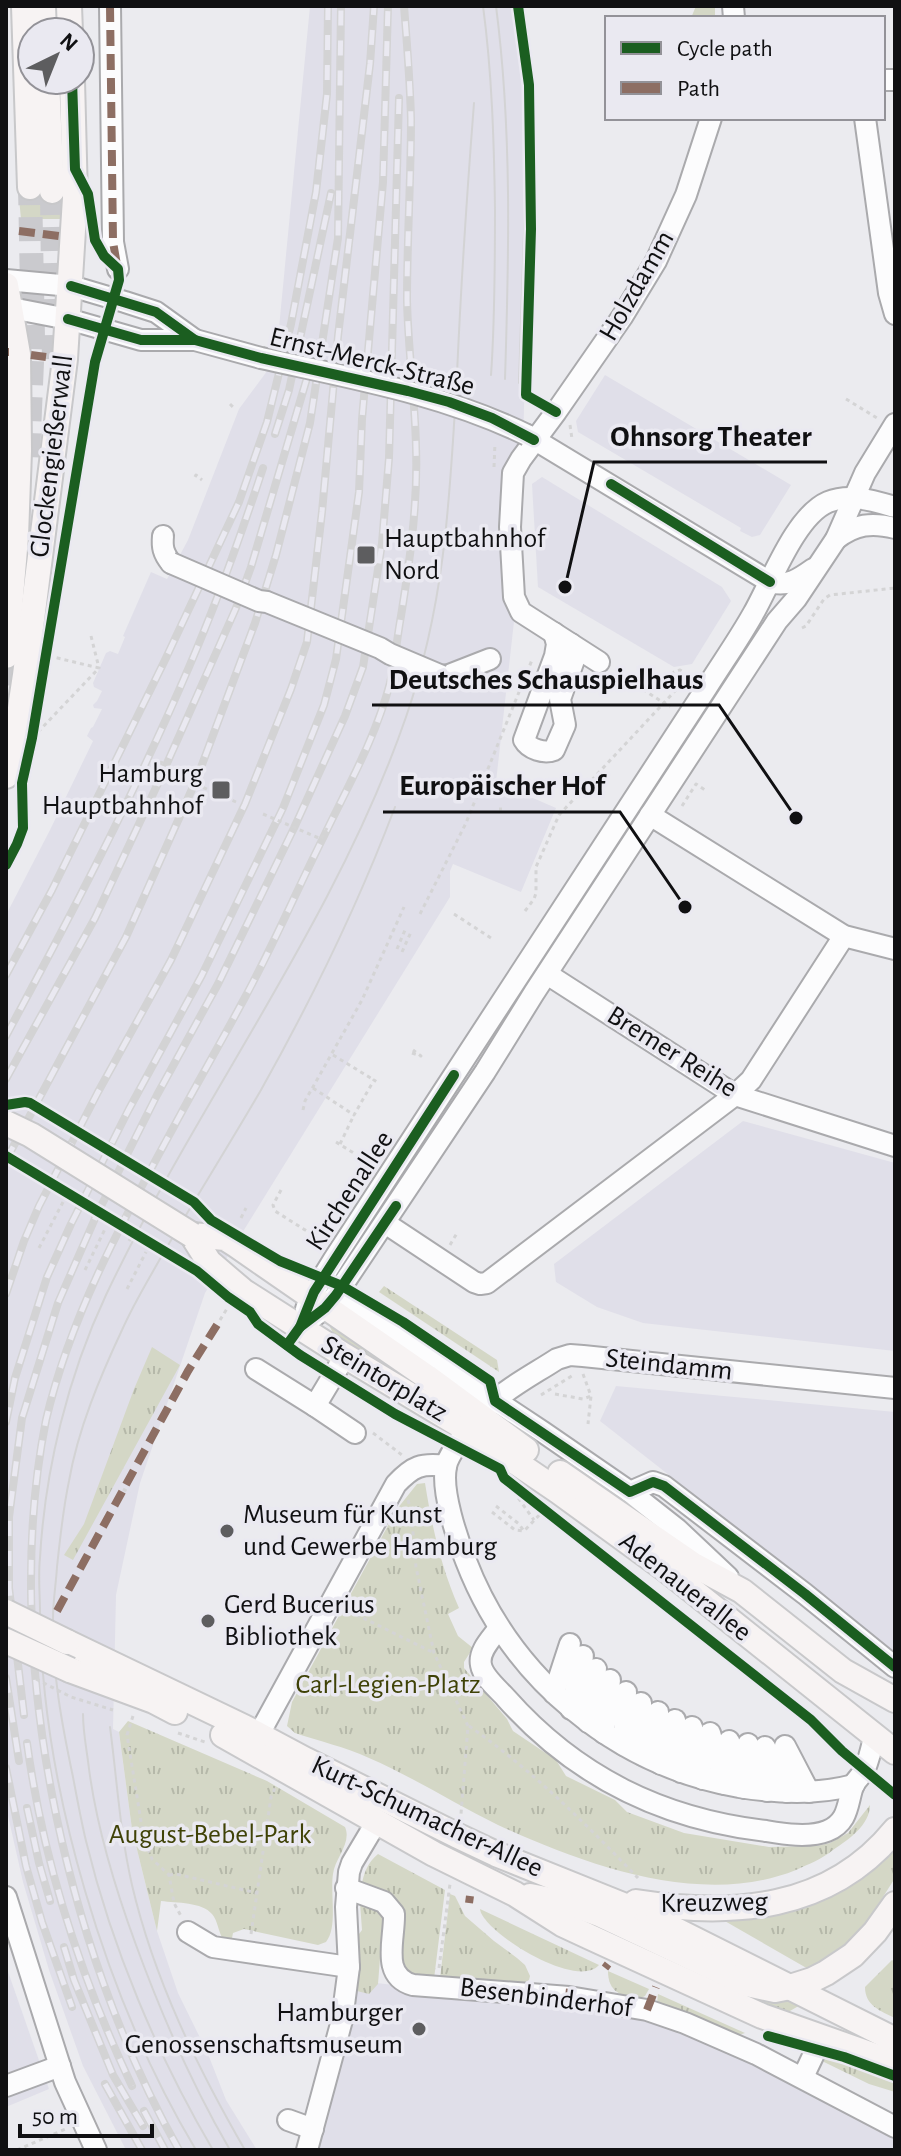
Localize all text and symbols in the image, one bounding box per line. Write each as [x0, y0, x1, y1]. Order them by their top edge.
north arrow [16, 16, 96, 96]
legend [605, 16, 885, 120]
text: N [56, 29, 82, 55]
text: Cycle path [677, 37, 773, 61]
text: Path [677, 77, 720, 101]
street label: Holzdamm [594, 226, 680, 346]
street label: Ernst-Merck-Straße [267, 323, 477, 401]
street label: Glockengießerwall [26, 353, 78, 559]
callout: Ohnsorg Theater [594, 408, 827, 462]
text: Ohnsorg Theater [610, 422, 812, 452]
place label: Hauptbahnhof Nord [384, 525, 547, 585]
marker: Hauptbahnhof Nord [355, 544, 377, 566]
callout: Deutsches Schauspielhaus [372, 651, 719, 705]
text: Deutsches Schauspielhaus [388, 665, 704, 695]
callout: Europäischer Hof [383, 758, 620, 812]
place label: Hamburg Hauptbahnhof [42, 760, 205, 820]
text: Europäischer Hof [399, 771, 607, 801]
marker: Hamburg Hauptbahnhof [210, 779, 232, 801]
street label: Bremer Reihe [602, 1001, 742, 1103]
street label: Kirchenallee [301, 1126, 399, 1256]
street label: Steintorplatz [316, 1331, 452, 1427]
street label: Steindamm [604, 1344, 734, 1386]
place label: Museum für Kunst und Gewerbe Hamburg [243, 1501, 497, 1561]
marker: Museum für Kunst und Gewerbe Hamburg [218, 1522, 236, 1540]
street label: Adenauerallee [614, 1527, 756, 1647]
place label: Gerd Bucerius Bibliothek [224, 1591, 375, 1651]
marker: Gerd Bucerius Bibliothek [199, 1612, 217, 1630]
park label: Carl-Legien-Platz [295, 1671, 481, 1699]
street label: Kurt-Schumacher-Allee [307, 1751, 547, 1883]
park label: August-Bebel-Park [109, 1821, 311, 1849]
street label: Kreuzweg [660, 1888, 768, 1918]
street label: Besenbinderhof [458, 1974, 635, 2023]
place label: Hamburger Genossenschaftsmuseum [125, 1999, 403, 2059]
marker: Hamburger Genossenschaftsmuseum [410, 2020, 428, 2038]
scale bar [20, 2088, 152, 2138]
text: 50 m [32, 2105, 78, 2129]

